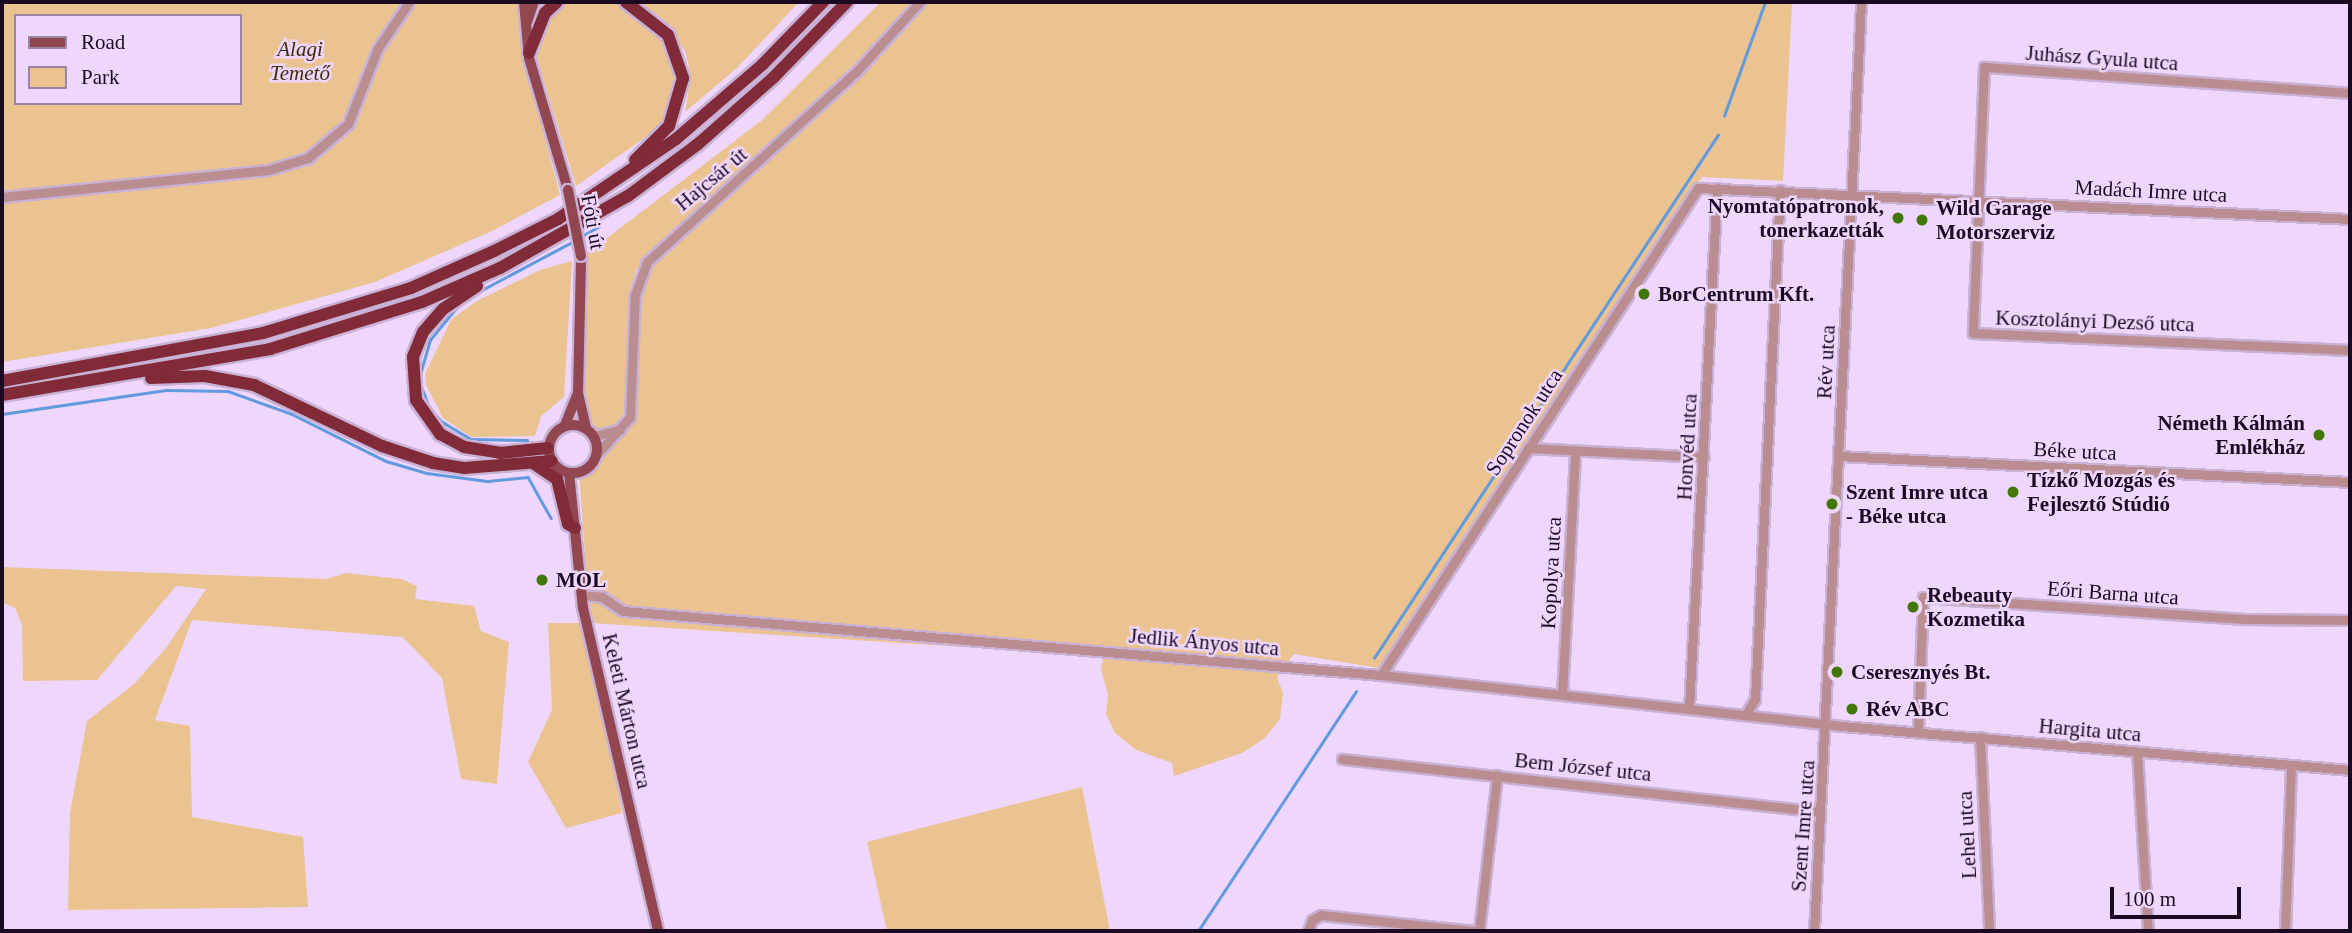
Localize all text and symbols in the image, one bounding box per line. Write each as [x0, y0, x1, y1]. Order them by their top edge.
legend [14, 14, 242, 105]
text: Road [81, 30, 125, 54]
park label: Alagi Temető [270, 36, 330, 86]
street label: Juhász Gyula utca [2025, 40, 2179, 76]
text: Park [81, 65, 120, 89]
street label: Hajcsár út [670, 142, 752, 216]
street label: Madách Imre utca [2074, 174, 2228, 208]
street label: Fóti út [576, 193, 610, 251]
place label: Nyomtatópatronok, tonerkazetták [1708, 193, 1884, 243]
place label: Wild Garage Motorszerviz [1936, 195, 2055, 245]
marker: Nyomtatópatronok, tonerkazetták [1890, 210, 1906, 226]
marker: Wild Garage Motorszerviz [1914, 212, 1930, 228]
place label: BorCentrum Kft. [1658, 281, 1814, 307]
marker: BorCentrum Kft. [1636, 286, 1652, 302]
street label: Kosztolányi Dezső utca [1995, 305, 2195, 337]
street label: Rév utca [1811, 324, 1841, 400]
street label: Sopronok utca [1480, 364, 1568, 480]
street label: Honvéd utca [1672, 393, 1702, 501]
place label: Németh Kálmán Emlékház [2157, 410, 2305, 460]
marker: Németh Kálmán Emlékház [2311, 427, 2327, 443]
street label: Béke utca [2033, 436, 2117, 466]
place label: Tízkő Mozgás és Fejlesztő Stúdió [2027, 467, 2175, 517]
place label: Szent Imre utca - Béke utca [1846, 479, 1988, 529]
marker: Tízkő Mozgás és Fejlesztő Stúdió [2005, 484, 2021, 500]
marker: Szent Imre utca - Béke utca [1824, 496, 1840, 512]
street label: Kopolya utca [1535, 516, 1567, 630]
place label: MOL [556, 567, 606, 593]
marker: MOL [534, 572, 550, 588]
street label: Eőri Barna utca [2046, 576, 2180, 610]
place label: Rebeauty Kozmetika [1927, 582, 2025, 632]
marker: Rebeauty Kozmetika [1905, 599, 1921, 615]
street label: Jedlik Ányos utca [1128, 623, 1280, 661]
street label: Keleti Márton utca [597, 631, 657, 791]
place label: Cseresznyés Bt. [1851, 659, 1991, 685]
marker: Cseresznyés Bt. [1829, 664, 1845, 680]
place label: Rév ABC [1866, 696, 1951, 722]
marker: Rév ABC [1844, 701, 1860, 717]
street label: Hargita utca [2038, 713, 2142, 747]
street label: Bem József utca [1513, 747, 1653, 787]
street label: Szent Imre utca [1786, 759, 1820, 893]
street label: Lehel utca [1952, 790, 1982, 880]
scale bar [2114, 874, 2245, 918]
text: 100 m [2123, 887, 2176, 911]

